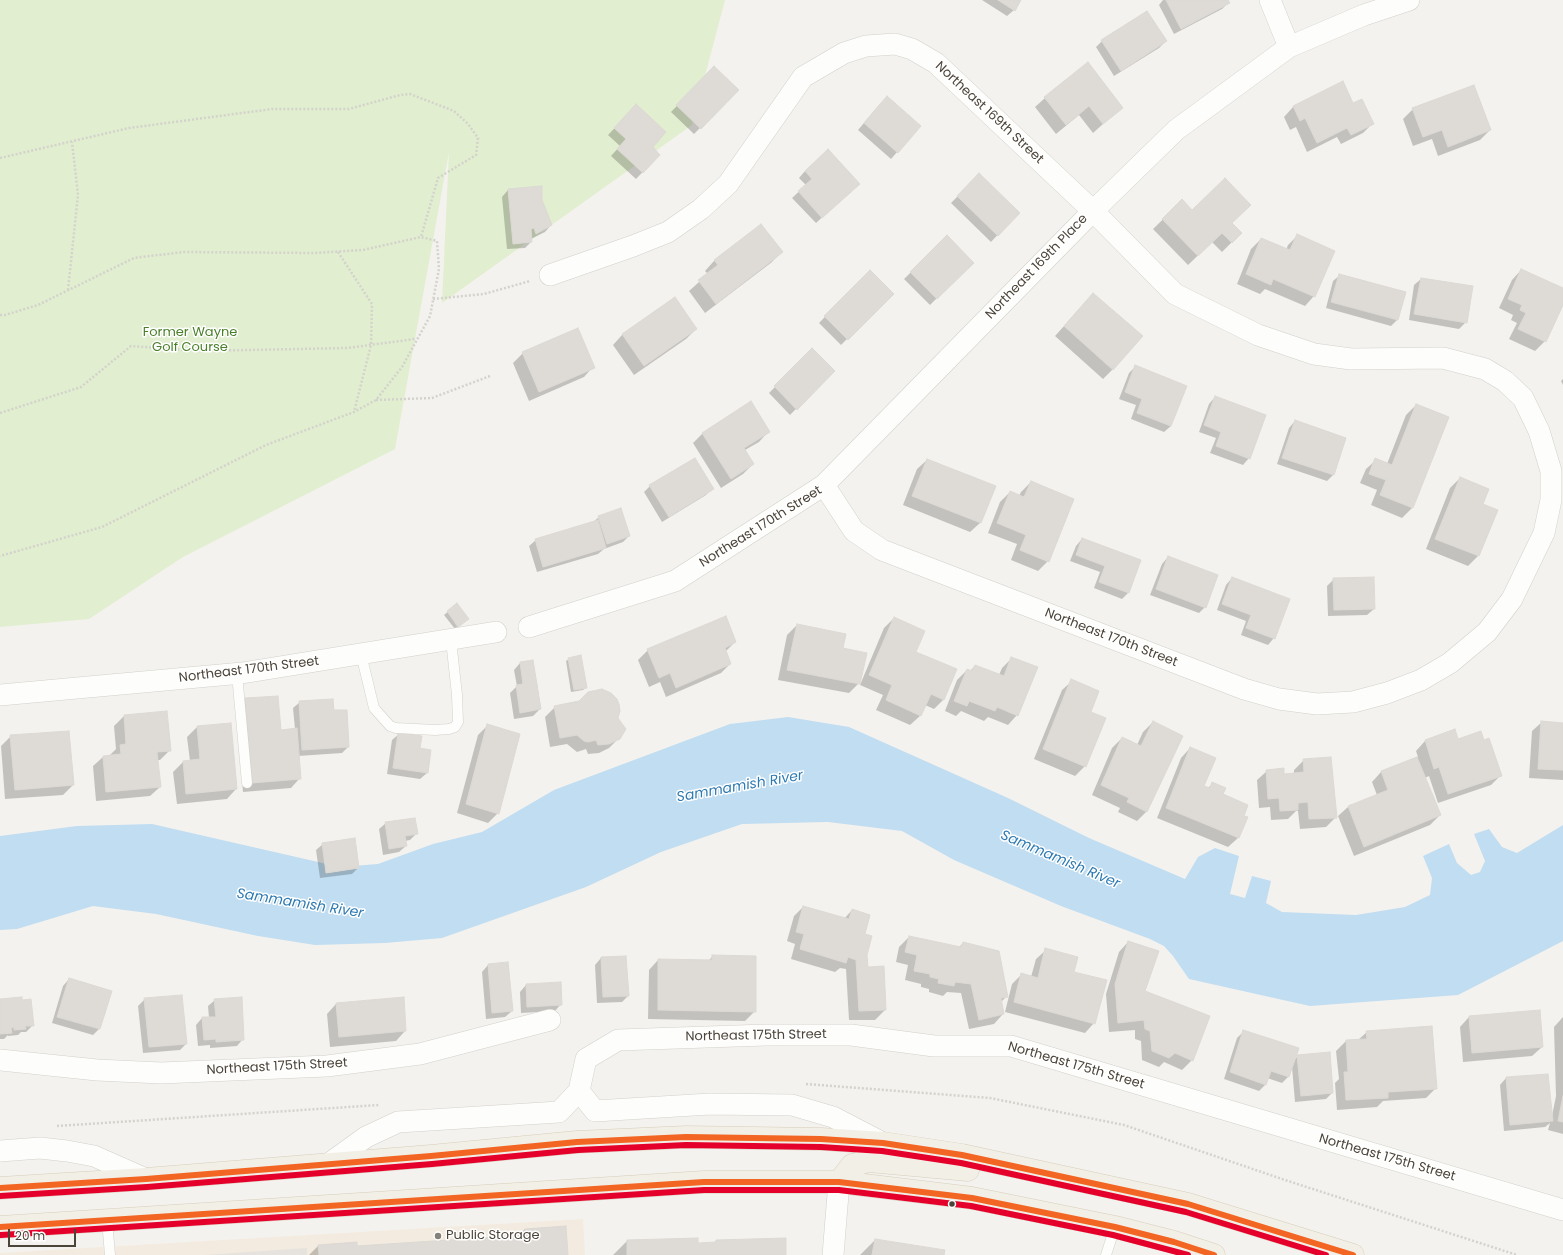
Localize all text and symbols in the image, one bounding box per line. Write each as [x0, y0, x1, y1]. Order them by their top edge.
street label: Northeast 169th Street [932, 59, 1046, 167]
street label: Northeast 169th Place [983, 211, 1091, 323]
park label: Former Wayne Golf Course [143, 325, 237, 356]
street label: Northeast 170th Street [697, 483, 825, 571]
street label: Northeast 170th Street [1042, 605, 1180, 671]
street label: Northeast 170th Street [178, 654, 320, 686]
water label: Sammamish River [676, 768, 804, 806]
water label: Sammamish River [998, 827, 1122, 893]
water label: Sammamish River [236, 886, 364, 922]
street label: Northeast 175th Street [685, 1027, 827, 1045]
street label: Northeast 175th Street [1006, 1039, 1146, 1093]
street label: Northeast 175th Street [206, 1056, 348, 1078]
street label: Northeast 175th Street [1317, 1131, 1457, 1185]
unlabelled marker [947, 1199, 957, 1209]
scale bar [10, 1221, 78, 1247]
text: 20 m [15, 1227, 45, 1244]
place label: Public Storage [446, 1228, 540, 1244]
marker: Public Storage [433, 1231, 443, 1241]

